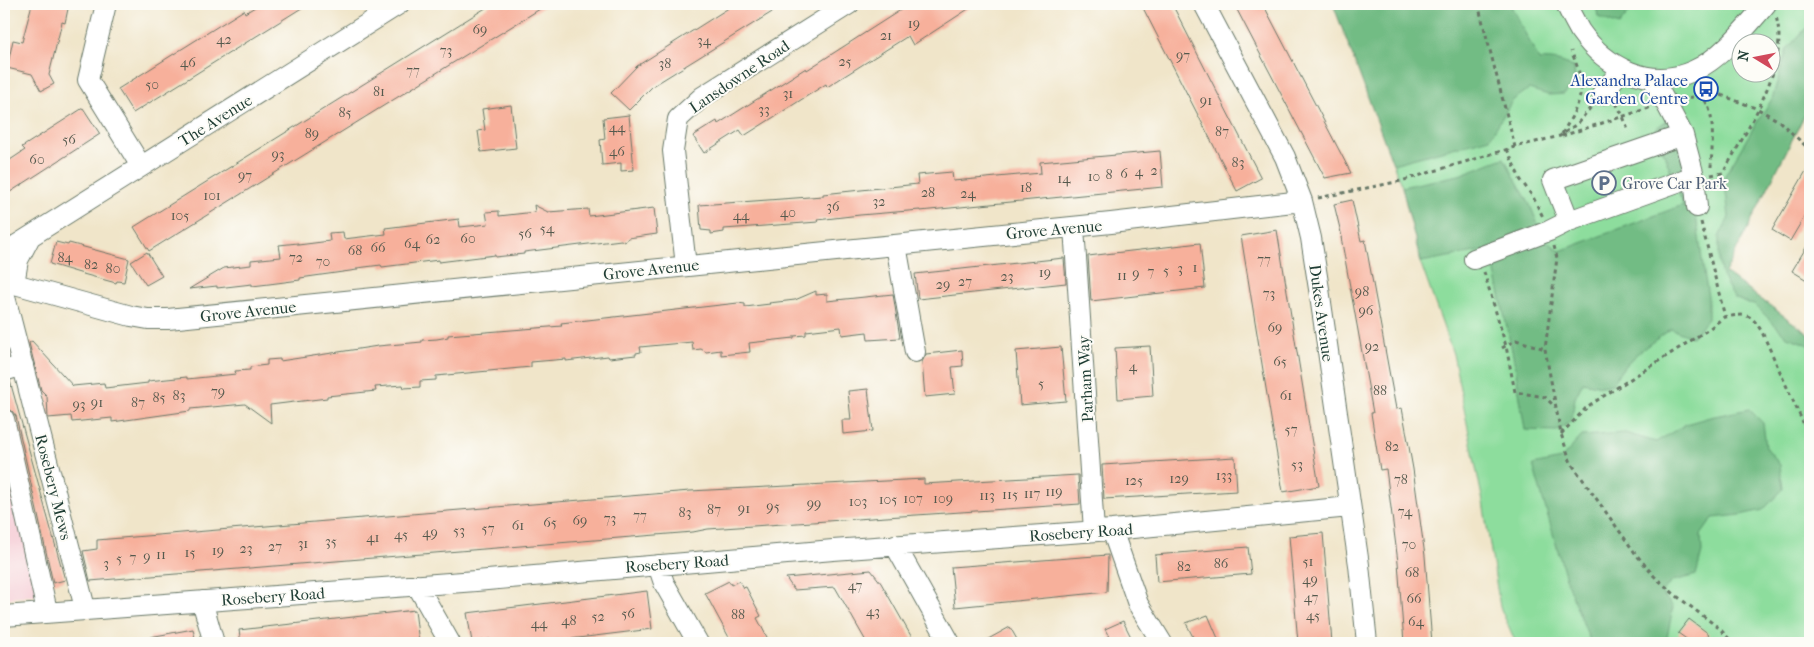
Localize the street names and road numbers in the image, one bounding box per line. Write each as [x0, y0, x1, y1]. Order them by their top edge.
street label: Lansdowne Road [686, 36, 793, 117]
street label: The Avenue [175, 90, 256, 150]
street label: Grove Avenue [1005, 216, 1103, 243]
street label: Grove Avenue [602, 255, 700, 284]
street label: Dukes Avenue [1305, 263, 1338, 363]
street label: Grove Avenue [199, 297, 297, 326]
street label: Parham Way [1074, 335, 1097, 423]
street label: Rosebery Mews [31, 432, 76, 542]
street label: Rosebery Road [1029, 519, 1134, 546]
street label: Rosebery Road [625, 550, 730, 577]
street label: Rosebery Road [221, 583, 326, 610]

